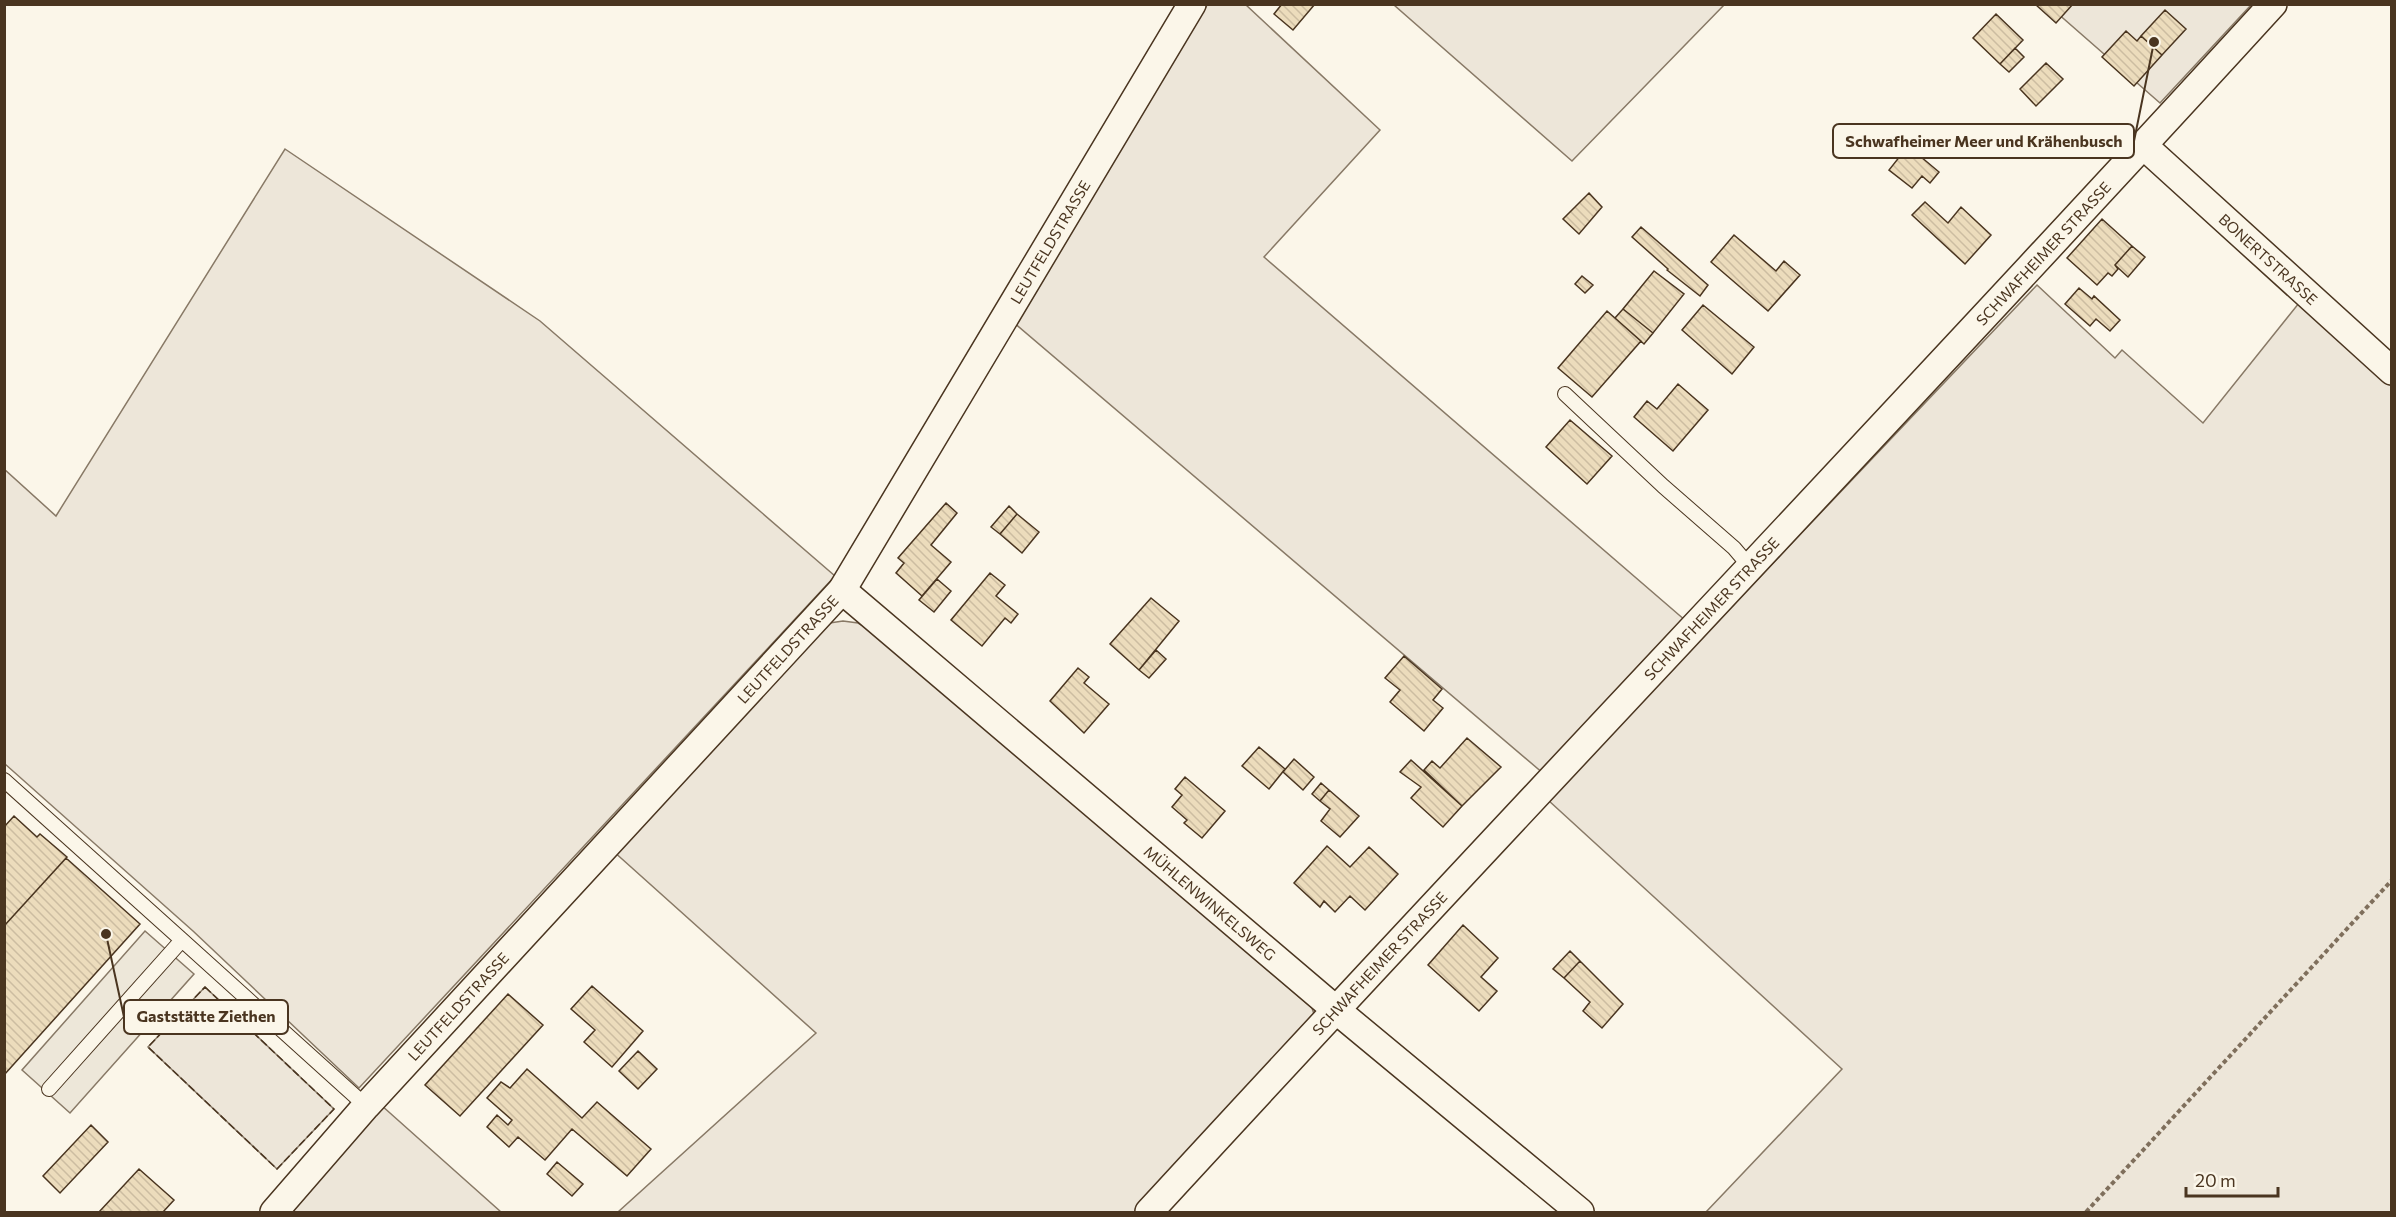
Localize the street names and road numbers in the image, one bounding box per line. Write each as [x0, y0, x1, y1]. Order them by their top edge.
street label: LEUTFELDSTRASSE [1006, 177, 1094, 307]
street label: SCHWAFHEIMER STRASSE [1972, 178, 2114, 329]
street label: BONERTSTRASSE [2215, 210, 2321, 308]
street label: SCHWAFHEIMER STRASSE [1640, 533, 1783, 684]
street label: LEUTFELDSTRASSE [733, 591, 842, 707]
street label: MÜHLENWINKELSWEG [1140, 842, 1280, 964]
street label: SCHWAFHEIMER STRASSE [1308, 888, 1450, 1039]
street label: LEUTFELDSTRASSE [404, 949, 512, 1064]

